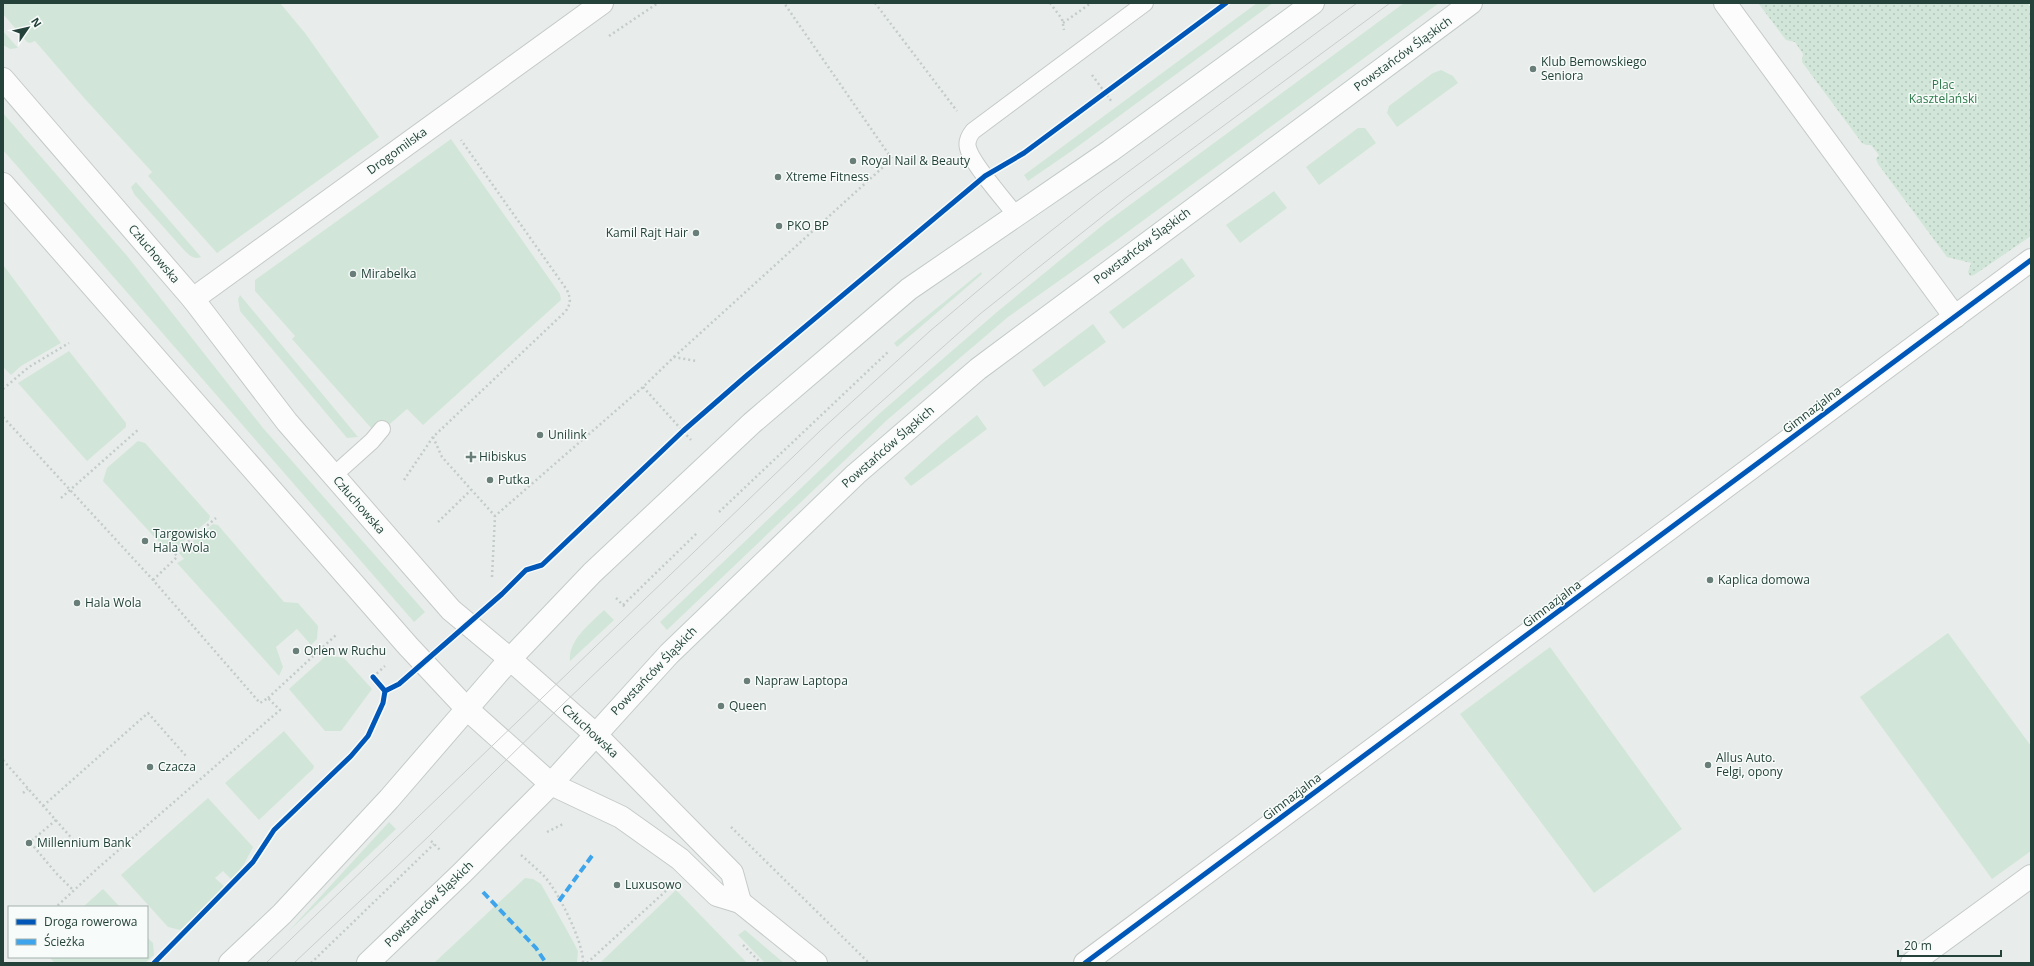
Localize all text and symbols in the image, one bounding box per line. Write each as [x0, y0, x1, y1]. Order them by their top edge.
north arrow [8, 8, 48, 48]
street label: Powstańców Śląskich [1350, 12, 1455, 95]
text: N [28, 14, 45, 30]
place label: Klub Bemowskiego Seniora [1541, 53, 1647, 84]
marker: Klub Bemowskiego Seniora [1528, 64, 1538, 74]
park label: Plac Kasztelański [1909, 76, 1977, 107]
street label: Drogomilska [363, 123, 430, 178]
place label: Royal Nail & Beauty [861, 152, 971, 169]
marker: Royal Nail & Beauty [848, 156, 858, 166]
place label: Xtreme Fitness [786, 168, 869, 185]
marker: Xtreme Fitness [773, 172, 783, 182]
street label: Powstańców Śląskich [1090, 203, 1194, 288]
place label: PKO BP [787, 217, 829, 234]
street label: Człuchowska [125, 221, 184, 287]
marker: PKO BP [774, 221, 784, 231]
place label: Kamil Rajt Hair [606, 224, 688, 241]
marker: Kamil Rajt Hair [691, 228, 701, 238]
place label: Mirabelka [361, 265, 416, 282]
marker: Mirabelka [348, 269, 358, 279]
street label: Gimnazjalna [1779, 382, 1844, 437]
street label: Powstańców Śląskich [838, 402, 938, 492]
place label: Unilink [548, 426, 588, 443]
marker: Unilink [535, 430, 545, 440]
place label: Hibiskus [479, 448, 527, 465]
marker: Hibiskus [466, 452, 476, 462]
place label: Putka [498, 471, 530, 488]
street label: Człuchowska [329, 472, 389, 537]
marker: Putka [485, 475, 495, 485]
place label: Targowisko Hala Wola [153, 525, 217, 556]
marker: Targowisko Hala Wola [140, 536, 150, 546]
place label: Kaplica domowa [1718, 571, 1810, 588]
marker: Kaplica domowa [1705, 575, 1715, 585]
street label: Gimnazjalna [1519, 576, 1584, 631]
place label: Hala Wola [85, 594, 141, 611]
marker: Hala Wola [72, 598, 82, 608]
street label: Powstańców Śląskich [607, 622, 701, 719]
place label: Orlen w Ruchu [304, 642, 386, 659]
marker: Orlen w Ruchu [291, 646, 301, 656]
place label: Napraw Laptopa [755, 672, 848, 689]
marker: Napraw Laptopa [742, 676, 752, 686]
place label: Queen [729, 697, 767, 714]
street label: Człuchowska [558, 700, 622, 761]
marker: Queen [716, 701, 726, 711]
place label: Allus Auto. Felgi, opony [1716, 749, 1784, 780]
place label: Czacza [158, 758, 196, 775]
marker: Allus Auto. Felgi, opony [1703, 760, 1713, 770]
marker: Czacza [145, 762, 155, 772]
street label: Gimnazjalna [1259, 769, 1324, 824]
place label: Millennium Bank [37, 834, 132, 851]
marker: Millennium Bank [24, 838, 34, 848]
street label: Powstańców Śląskich [380, 857, 477, 951]
place label: Luxusowo [625, 876, 682, 893]
marker: Luxusowo [612, 880, 622, 890]
legend [8, 906, 148, 958]
text: Droga rowerowa [44, 913, 137, 930]
scale bar [1898, 932, 2001, 958]
text: Ścieżka [44, 933, 85, 950]
text: 20 m [1904, 937, 1932, 954]

